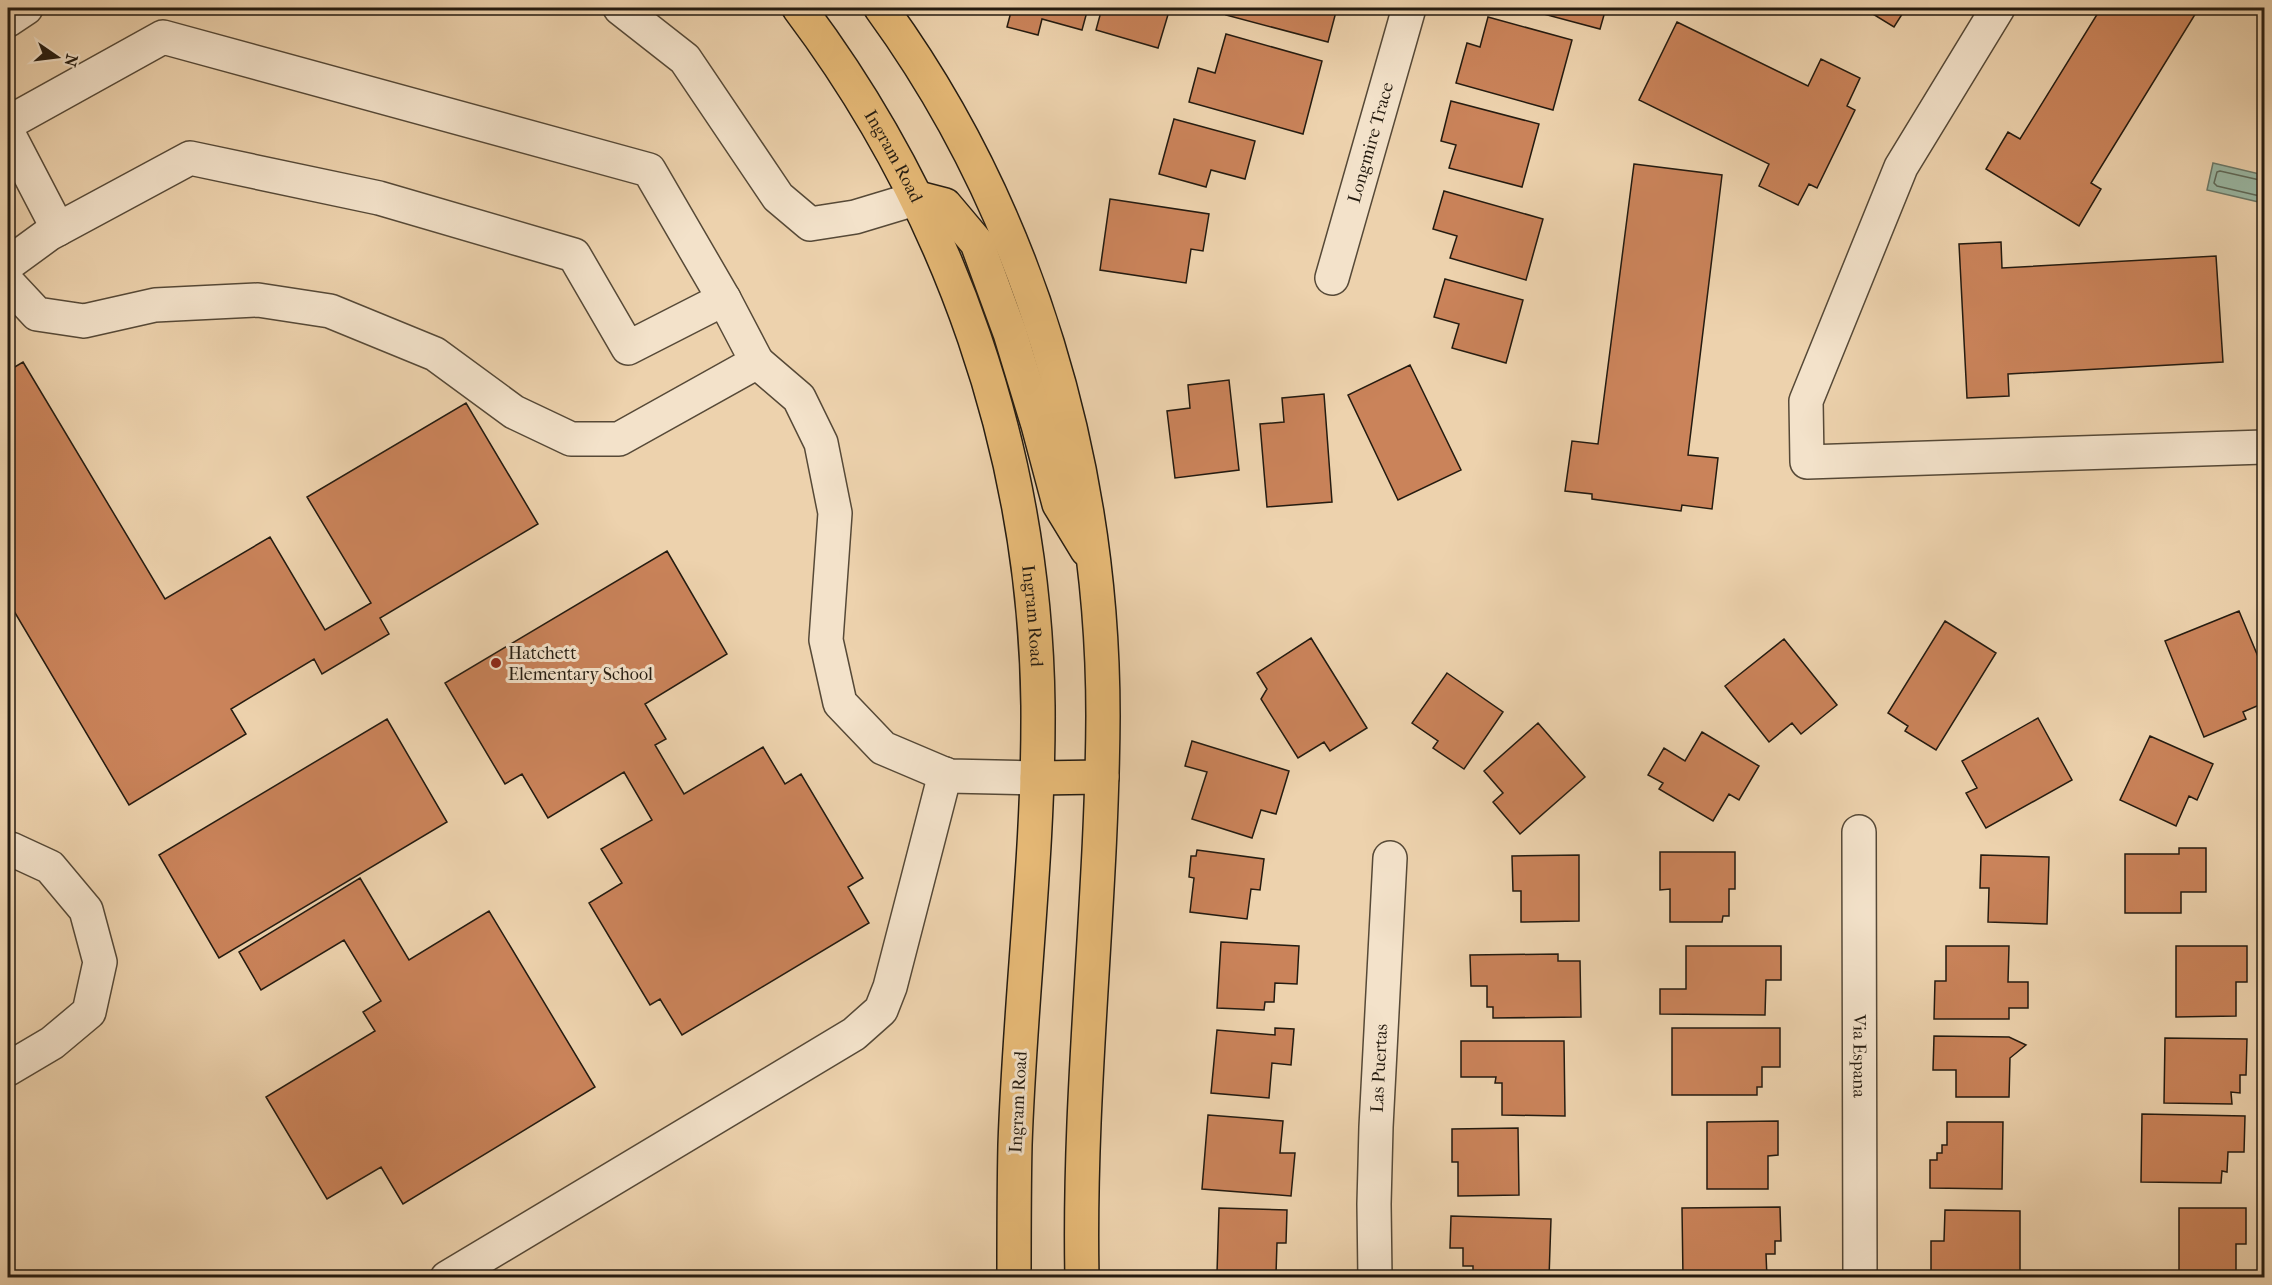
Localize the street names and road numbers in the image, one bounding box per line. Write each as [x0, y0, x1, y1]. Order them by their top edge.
street label: Longmire Trace [1344, 80, 1398, 205]
street label: Ingram Road [859, 106, 927, 206]
street label: Ingram Road [1017, 564, 1047, 668]
street label: Via Espana [1848, 1013, 1870, 1099]
street label: Las Puertas [1367, 1023, 1392, 1113]
street label: Ingram Road [1005, 1050, 1032, 1154]

